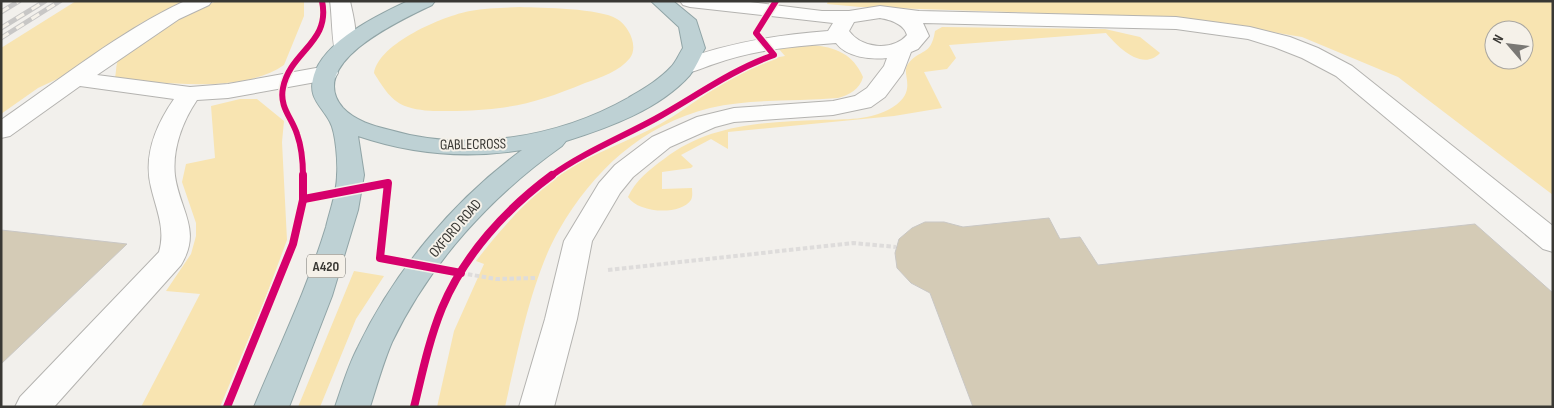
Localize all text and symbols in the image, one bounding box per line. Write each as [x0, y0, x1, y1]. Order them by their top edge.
north arrow [1484, 20, 1534, 70]
text: N [1489, 32, 1507, 46]
street label: GABLECROSS [440, 134, 506, 155]
street label: OXFORD ROAD [425, 195, 486, 261]
road number: A420 [307, 255, 345, 278]

